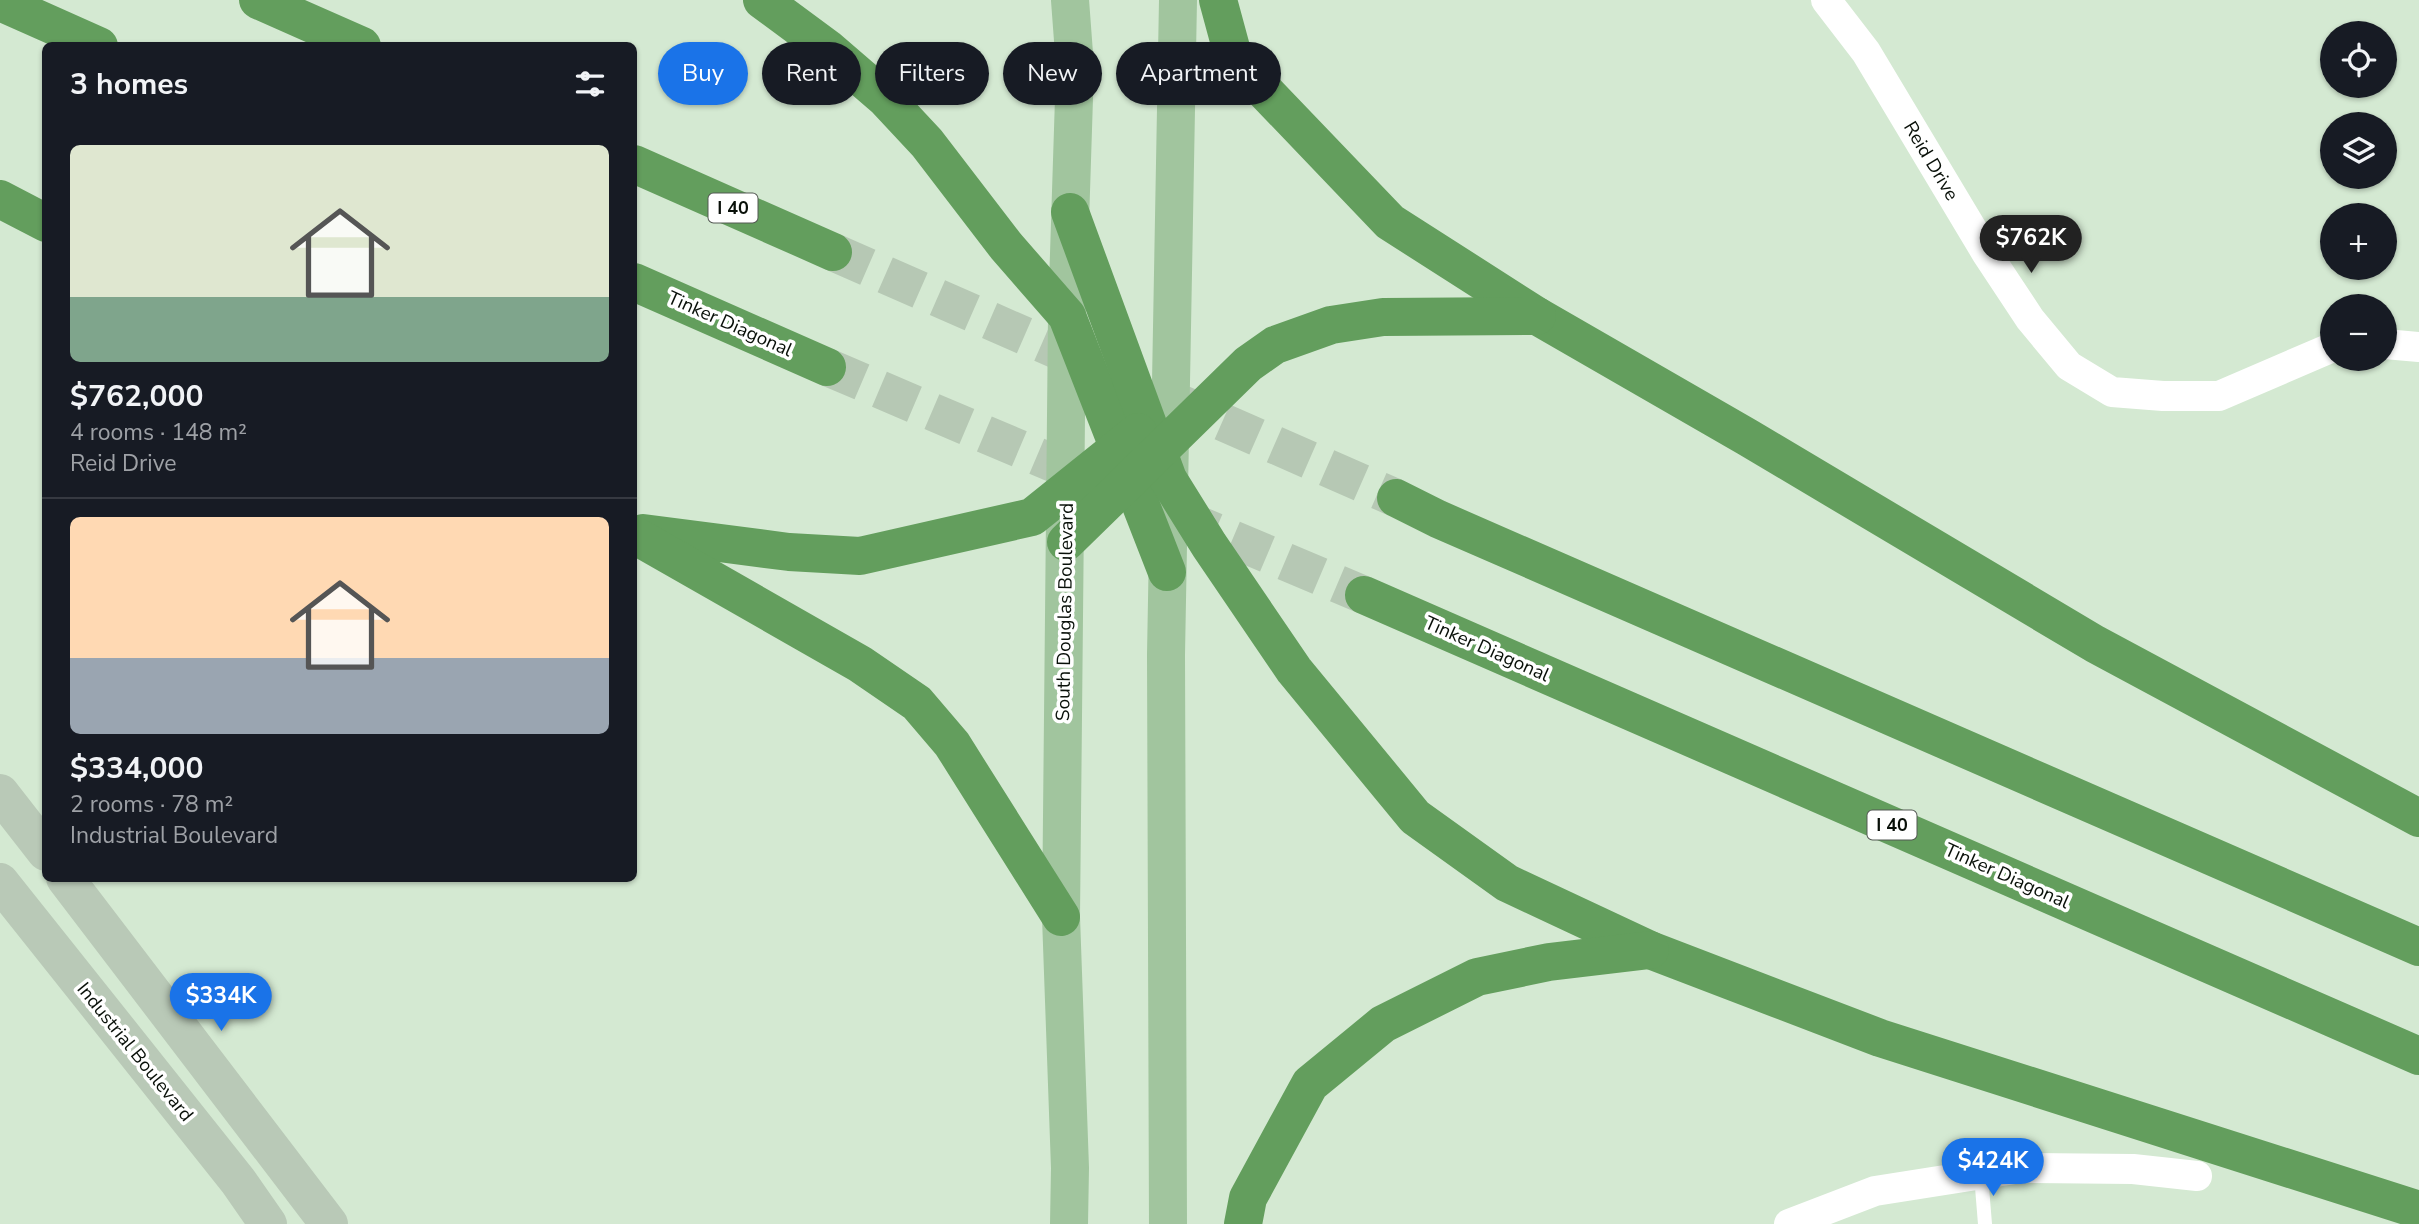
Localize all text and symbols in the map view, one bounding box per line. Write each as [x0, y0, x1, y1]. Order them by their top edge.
map controls [2320, 21, 2397, 371]
button: locate [2320, 21, 2397, 98]
chip: Buy [658, 42, 748, 105]
chip: Rent [762, 42, 861, 105]
chip: Filters [875, 42, 989, 105]
chip: New [1003, 42, 1102, 105]
chip: Apartment [1116, 42, 1281, 105]
text: 3 homes [70, 64, 188, 105]
icon: filters [571, 65, 609, 103]
button: layers [2320, 112, 2397, 189]
street label: Reid Drive [1897, 117, 1965, 205]
icon: home [277, 190, 403, 316]
road number: I 40 [708, 194, 758, 223]
button: + [2320, 203, 2397, 280]
pin: $762K [1982, 216, 2080, 275]
text: $762K [1996, 222, 2066, 253]
street label: Tinker Diagonal [663, 285, 797, 363]
button: − [2320, 294, 2397, 371]
text: $762,000 [70, 376, 203, 417]
text: 4 rooms · 148 m² [70, 417, 247, 448]
text: Reid Drive [70, 448, 177, 479]
street label: South Douglas Boulevard [1050, 503, 1080, 721]
icon: home [277, 562, 403, 688]
street label: Tinker Diagonal [1420, 610, 1554, 688]
text: $334,000 [70, 748, 203, 789]
text: 2 rooms · 78 m² [70, 789, 233, 820]
road number: I 40 [1868, 810, 1916, 840]
text: Industrial Boulevard [70, 820, 278, 851]
street label: Tinker Diagonal [1940, 837, 2074, 915]
pin: $334K [172, 974, 270, 1033]
street label: Industrial Boulevard [71, 977, 199, 1127]
text: $334K [186, 980, 256, 1011]
pin: $424K [1944, 1138, 2042, 1198]
text: $424K [1958, 1145, 2028, 1176]

